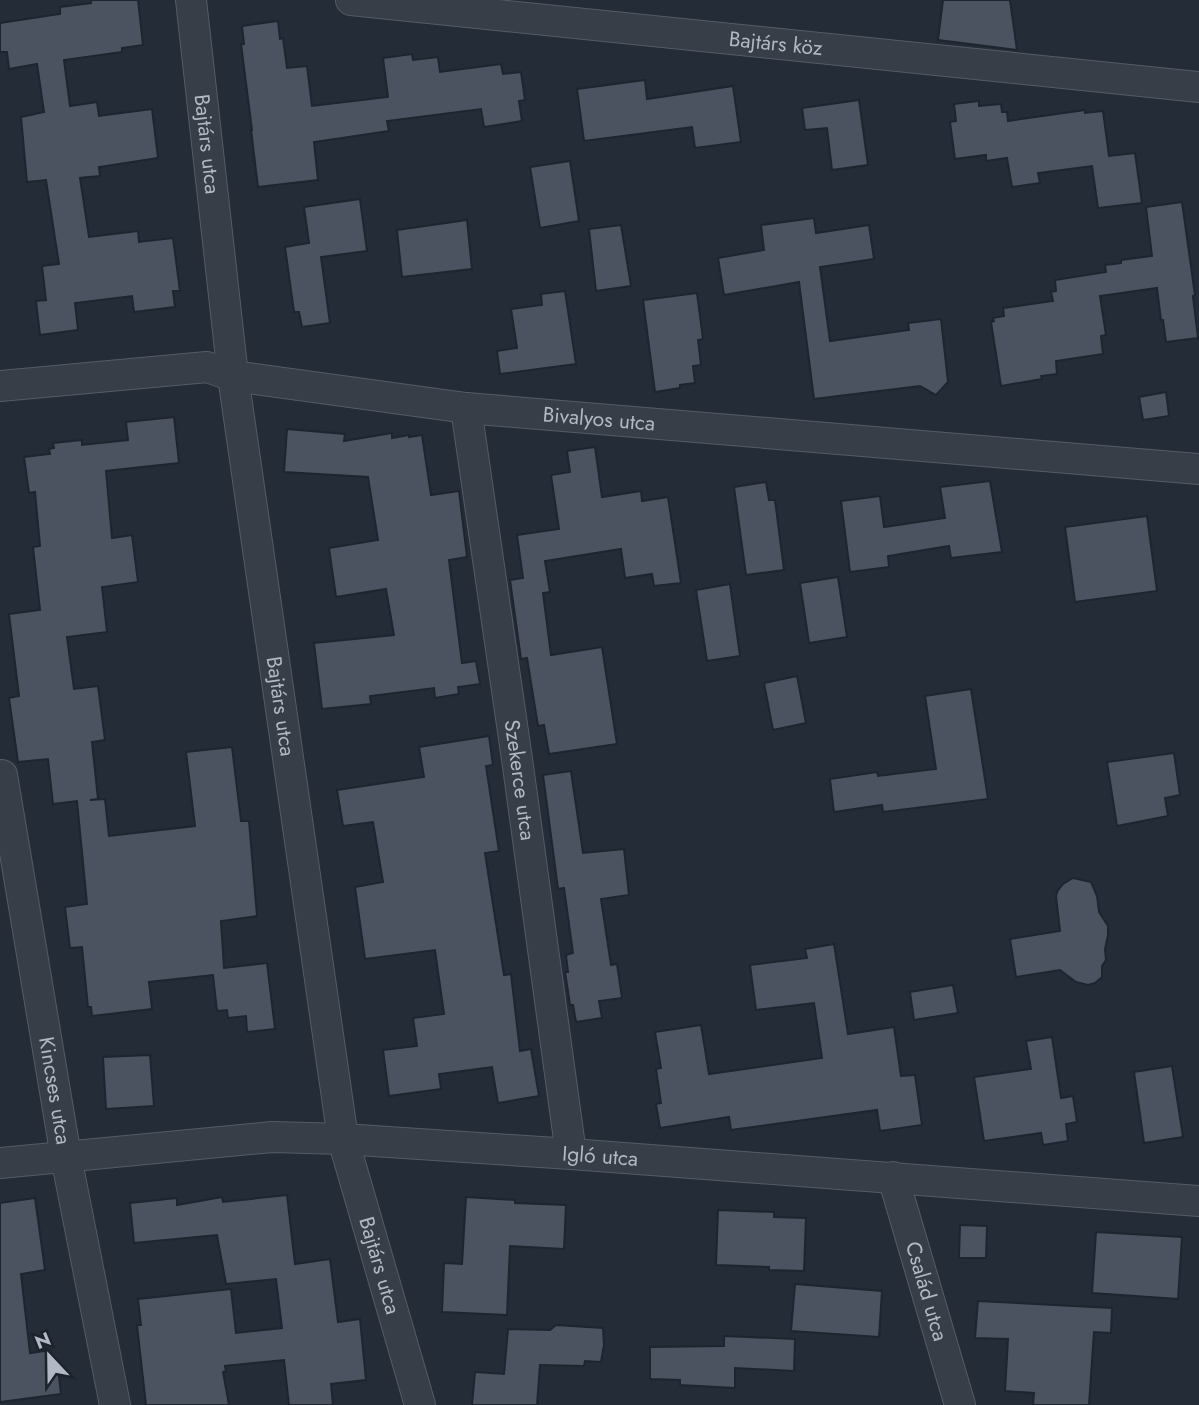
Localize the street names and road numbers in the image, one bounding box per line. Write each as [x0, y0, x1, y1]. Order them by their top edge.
street label: Bajtárs köz [727, 24, 824, 63]
street label: Bajtárs utca [187, 92, 228, 196]
street label: Bivalyos utca [542, 399, 656, 439]
street label: Bajtárs utca [259, 654, 303, 758]
street label: Szekerce utca [496, 718, 543, 842]
street label: Kincses utca [31, 1035, 79, 1147]
street label: Igló utca [561, 1138, 639, 1174]
street label: Bajtárs utca [351, 1213, 408, 1318]
street label: Család utca [898, 1238, 955, 1345]

